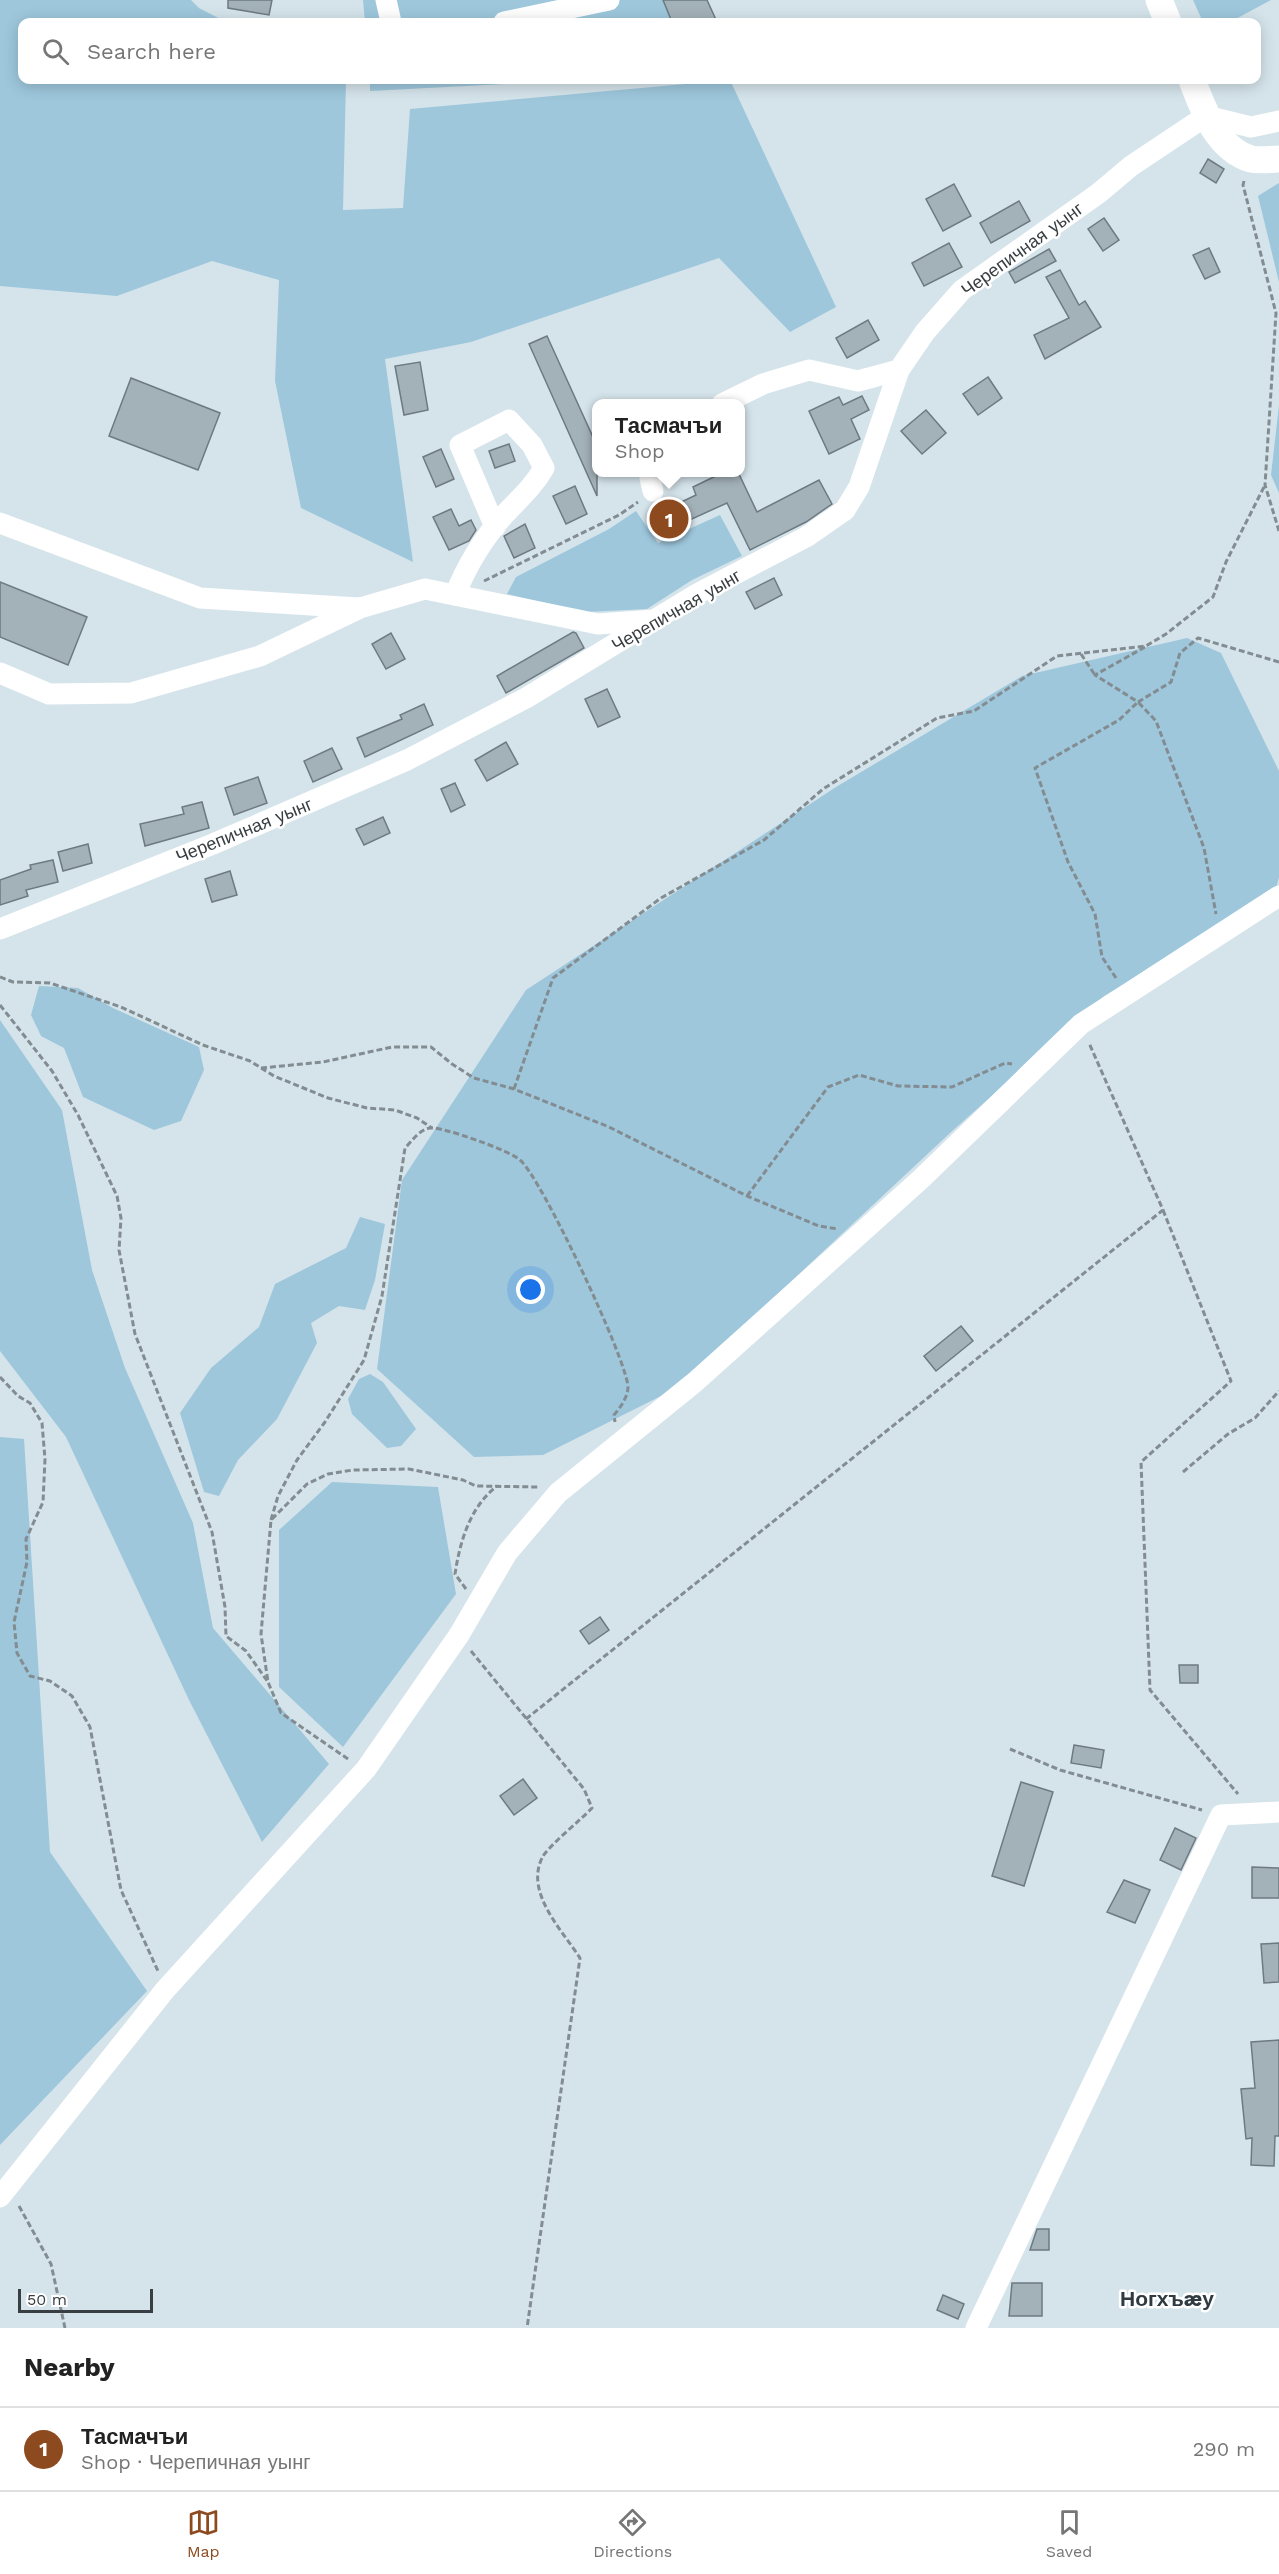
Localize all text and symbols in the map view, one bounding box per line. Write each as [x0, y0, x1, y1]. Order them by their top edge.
search box [18, 18, 1261, 84]
icon: search [39, 35, 72, 68]
text: Search here [87, 39, 216, 64]
street label: Черепичная уынг [957, 197, 1087, 300]
popup [592, 399, 745, 477]
text: Тасмачъи [615, 413, 722, 438]
text: Shop [615, 439, 665, 463]
pin: 1 [650, 496, 688, 542]
street label: Черепичная уынг [608, 564, 745, 655]
street label: Черепичная уынг [173, 793, 316, 867]
your location [516, 1275, 545, 1304]
scale bar [18, 2286, 153, 2314]
district label: Ногхъæу [1120, 2286, 1214, 2311]
text: 50 m [27, 2290, 67, 2309]
text: Nearby [24, 2352, 115, 2382]
text: Тасмачъи [81, 2424, 188, 2449]
text: 1 [39, 2437, 48, 2461]
text: 290 m [1193, 2437, 1255, 2461]
text: Shop · Черепичная уынг [81, 2450, 311, 2474]
tab: Map [187, 2506, 220, 2561]
tab: Directions [593, 2506, 672, 2561]
tab: Saved [1046, 2506, 1092, 2561]

